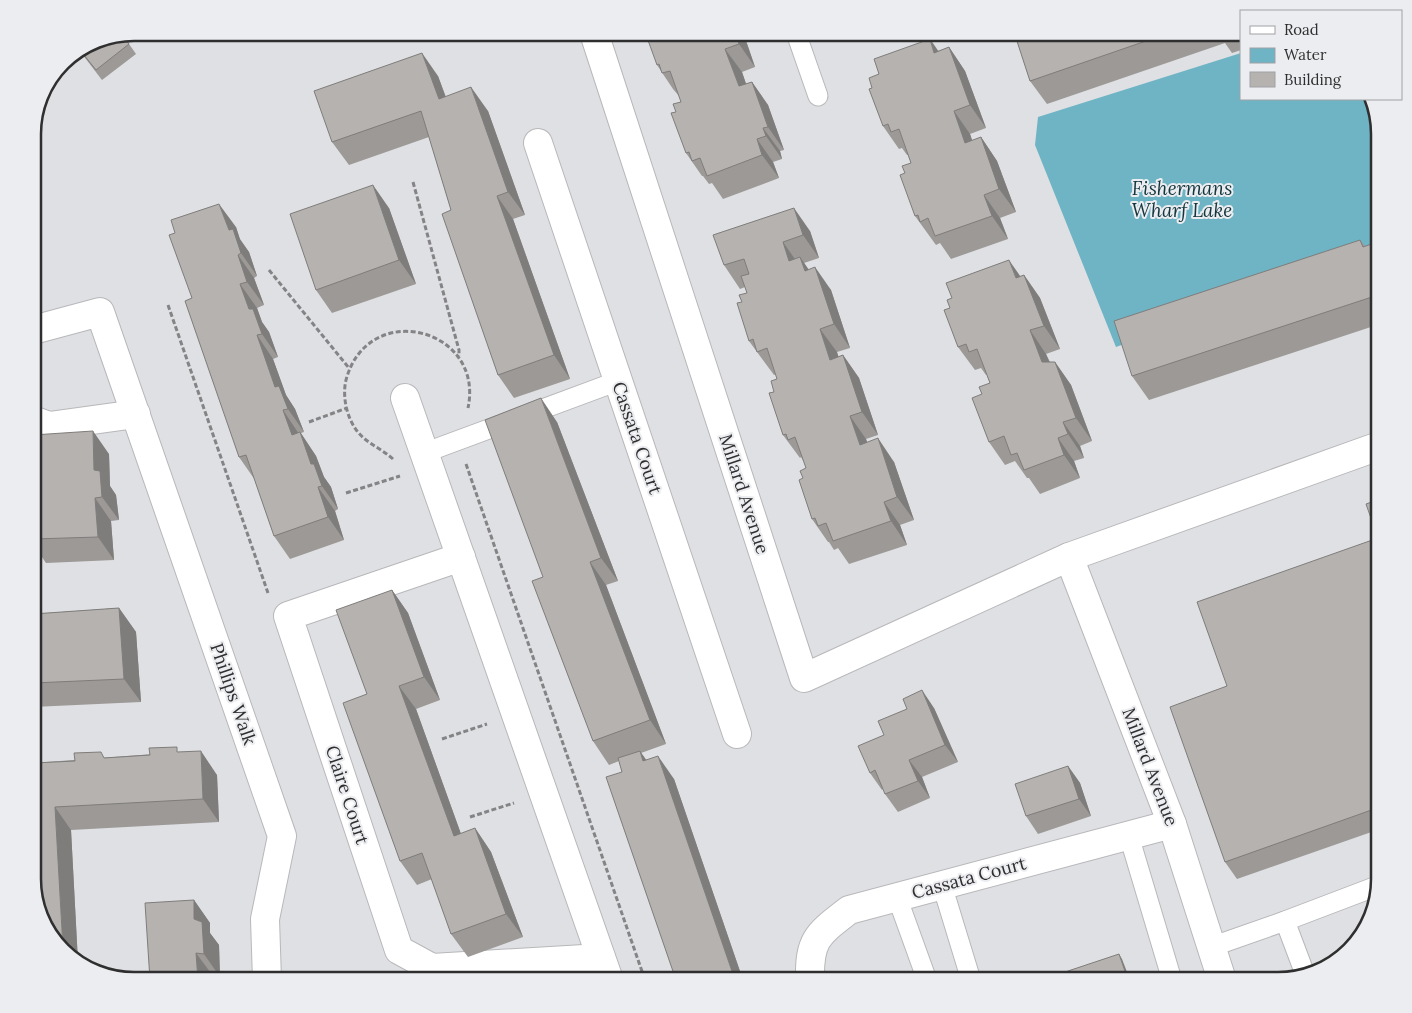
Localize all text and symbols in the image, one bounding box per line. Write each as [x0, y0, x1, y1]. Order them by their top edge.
legend [1240, 10, 1402, 100]
text: Road [1284, 20, 1319, 39]
text: Water [1284, 45, 1327, 64]
text: Building [1284, 70, 1342, 89]
water label: Fishermans Wharf Lake [1132, 176, 1232, 222]
street label: Cassata Court [607, 379, 667, 497]
street label: Millard Avenue [714, 431, 775, 557]
street label: Phillips Walk [205, 640, 262, 748]
street label: Millard Avenue [1117, 704, 1184, 829]
street label: Claire Court [321, 742, 374, 847]
street label: Cassata Court [909, 851, 1029, 904]

